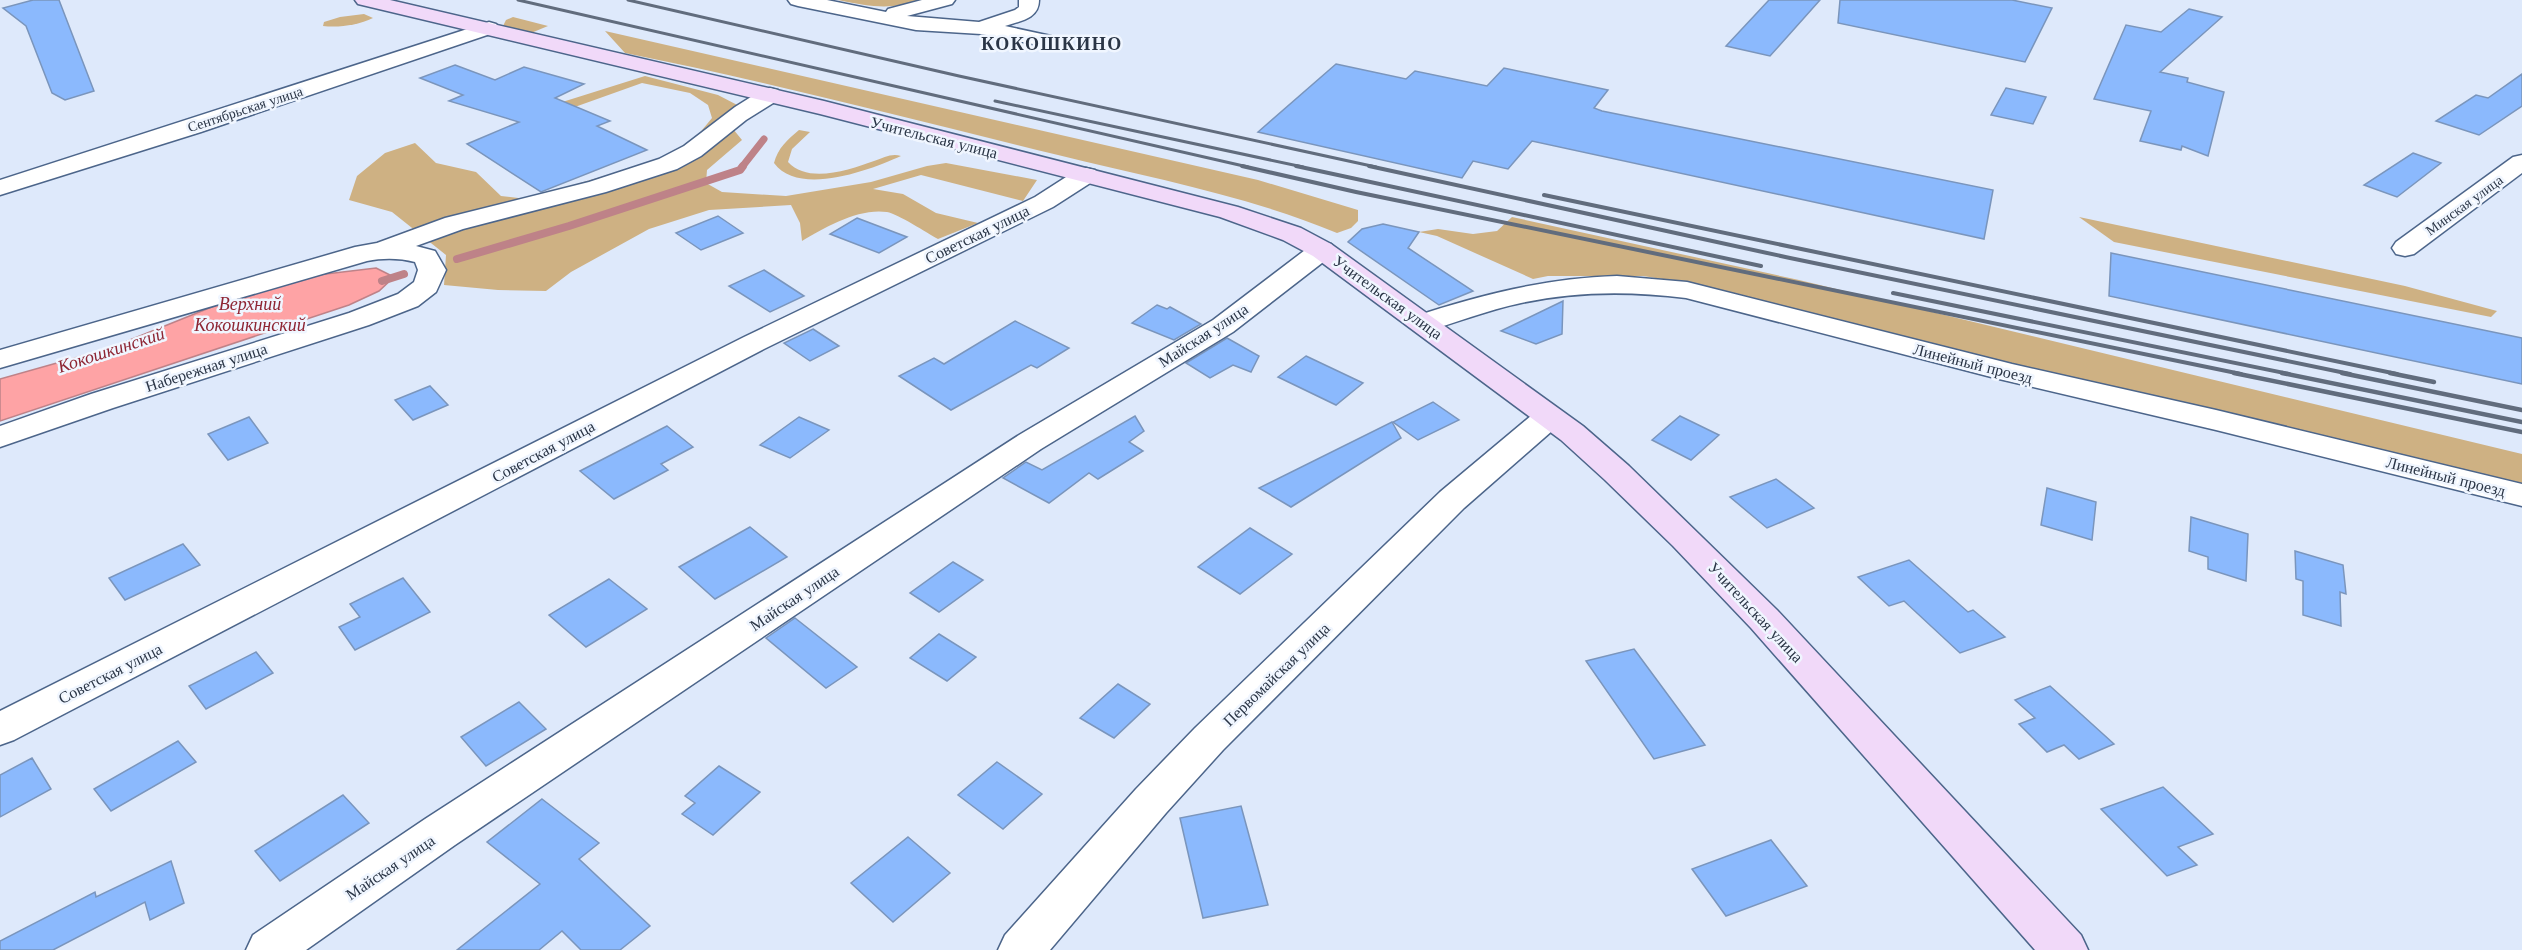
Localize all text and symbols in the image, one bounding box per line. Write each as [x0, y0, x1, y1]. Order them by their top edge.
district label: КОКОШКИНО [981, 33, 1123, 55]
street label: Сентябрьская улица [185, 82, 306, 136]
street label: Учительская улица [868, 112, 1000, 162]
street label: Минская улица [2422, 170, 2507, 239]
street label: Советская улица [922, 200, 1032, 268]
street label: Учительская улица [1329, 251, 1447, 343]
water label: Верхний Кокошкинский [193, 293, 306, 336]
street label: Майская улица [1154, 299, 1252, 371]
water label: Кокошкинский [54, 322, 167, 378]
street label: Набережная улица [143, 338, 269, 396]
street label: Линейный проезд [1911, 338, 2035, 388]
street label: Советская улица [488, 415, 598, 487]
street label: Линейный проезд [2384, 451, 2508, 501]
street label: Учительская улица [1704, 557, 1808, 667]
street label: Майская улица [746, 561, 842, 635]
street label: Первомайская улица [1218, 618, 1334, 730]
street label: Советская улица [55, 638, 165, 708]
street label: Майская улица [342, 830, 438, 904]

